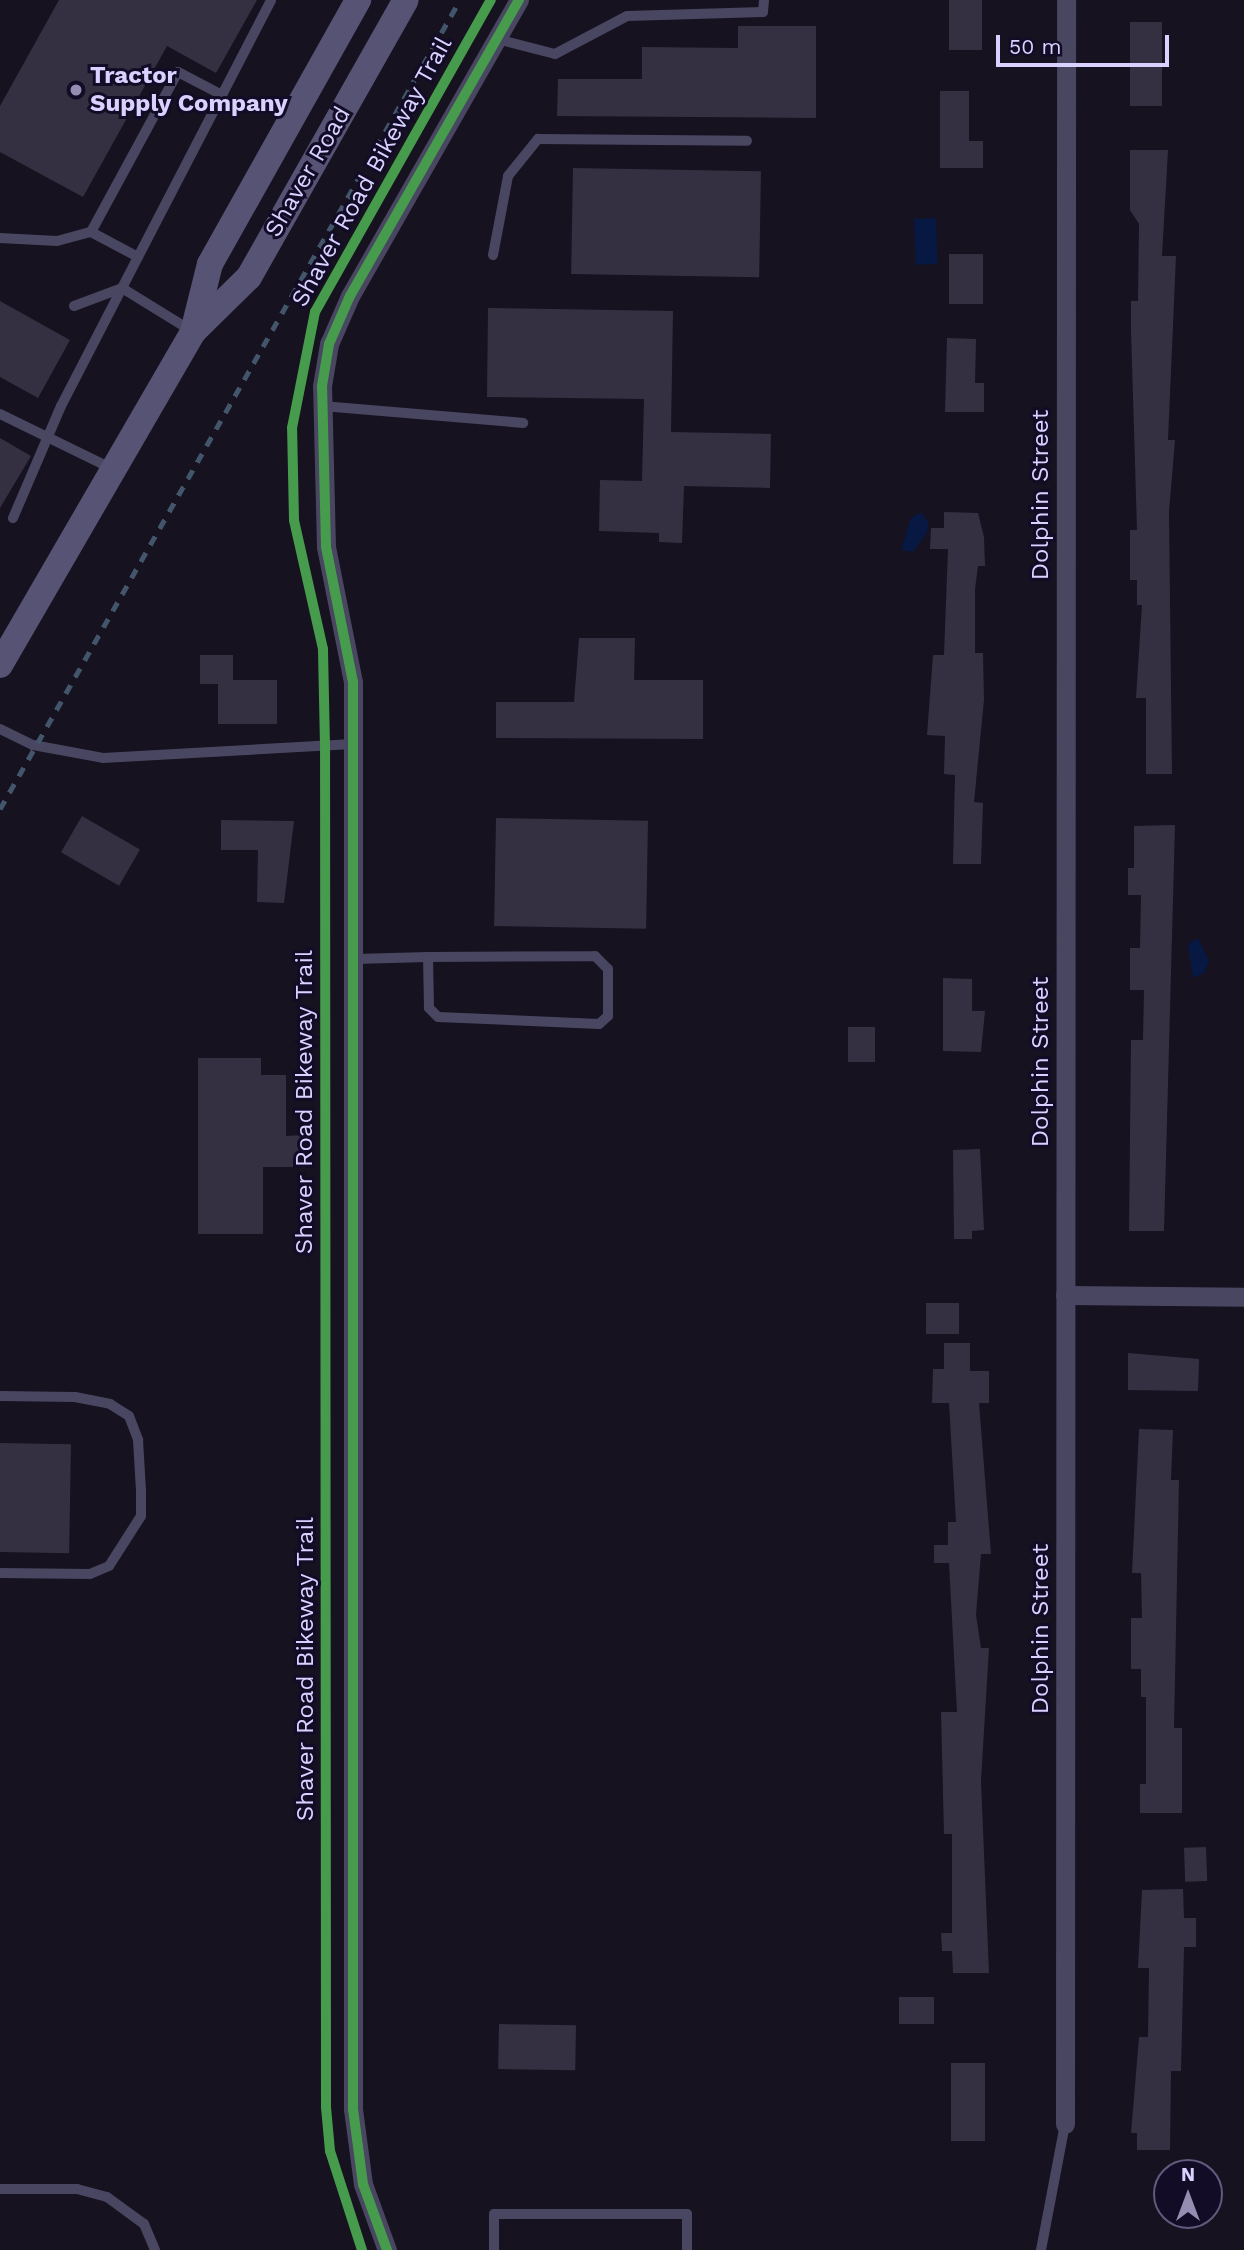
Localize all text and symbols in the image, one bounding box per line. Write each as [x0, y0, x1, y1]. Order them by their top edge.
scale bar [999, 21, 1172, 65]
street label: Shaver Road Bikeway Trail [285, 31, 459, 313]
text: 50 m [1009, 34, 1061, 59]
place label: Tractor Supply Company [90, 62, 288, 118]
marker: Tractor Supply Company [68, 82, 84, 98]
street label: Shaver Road [259, 101, 357, 243]
street label: Dolphin Street [1027, 410, 1055, 580]
street label: Shaver Road Bikeway Trail [291, 949, 319, 1255]
street label: Dolphin Street [1027, 977, 1055, 1147]
street label: Shaver Road Bikeway Trail [292, 1516, 320, 1822]
street label: Dolphin Street [1027, 1544, 1055, 1714]
north arrow [1153, 2159, 1223, 2229]
text: N [1181, 2163, 1195, 2186]

